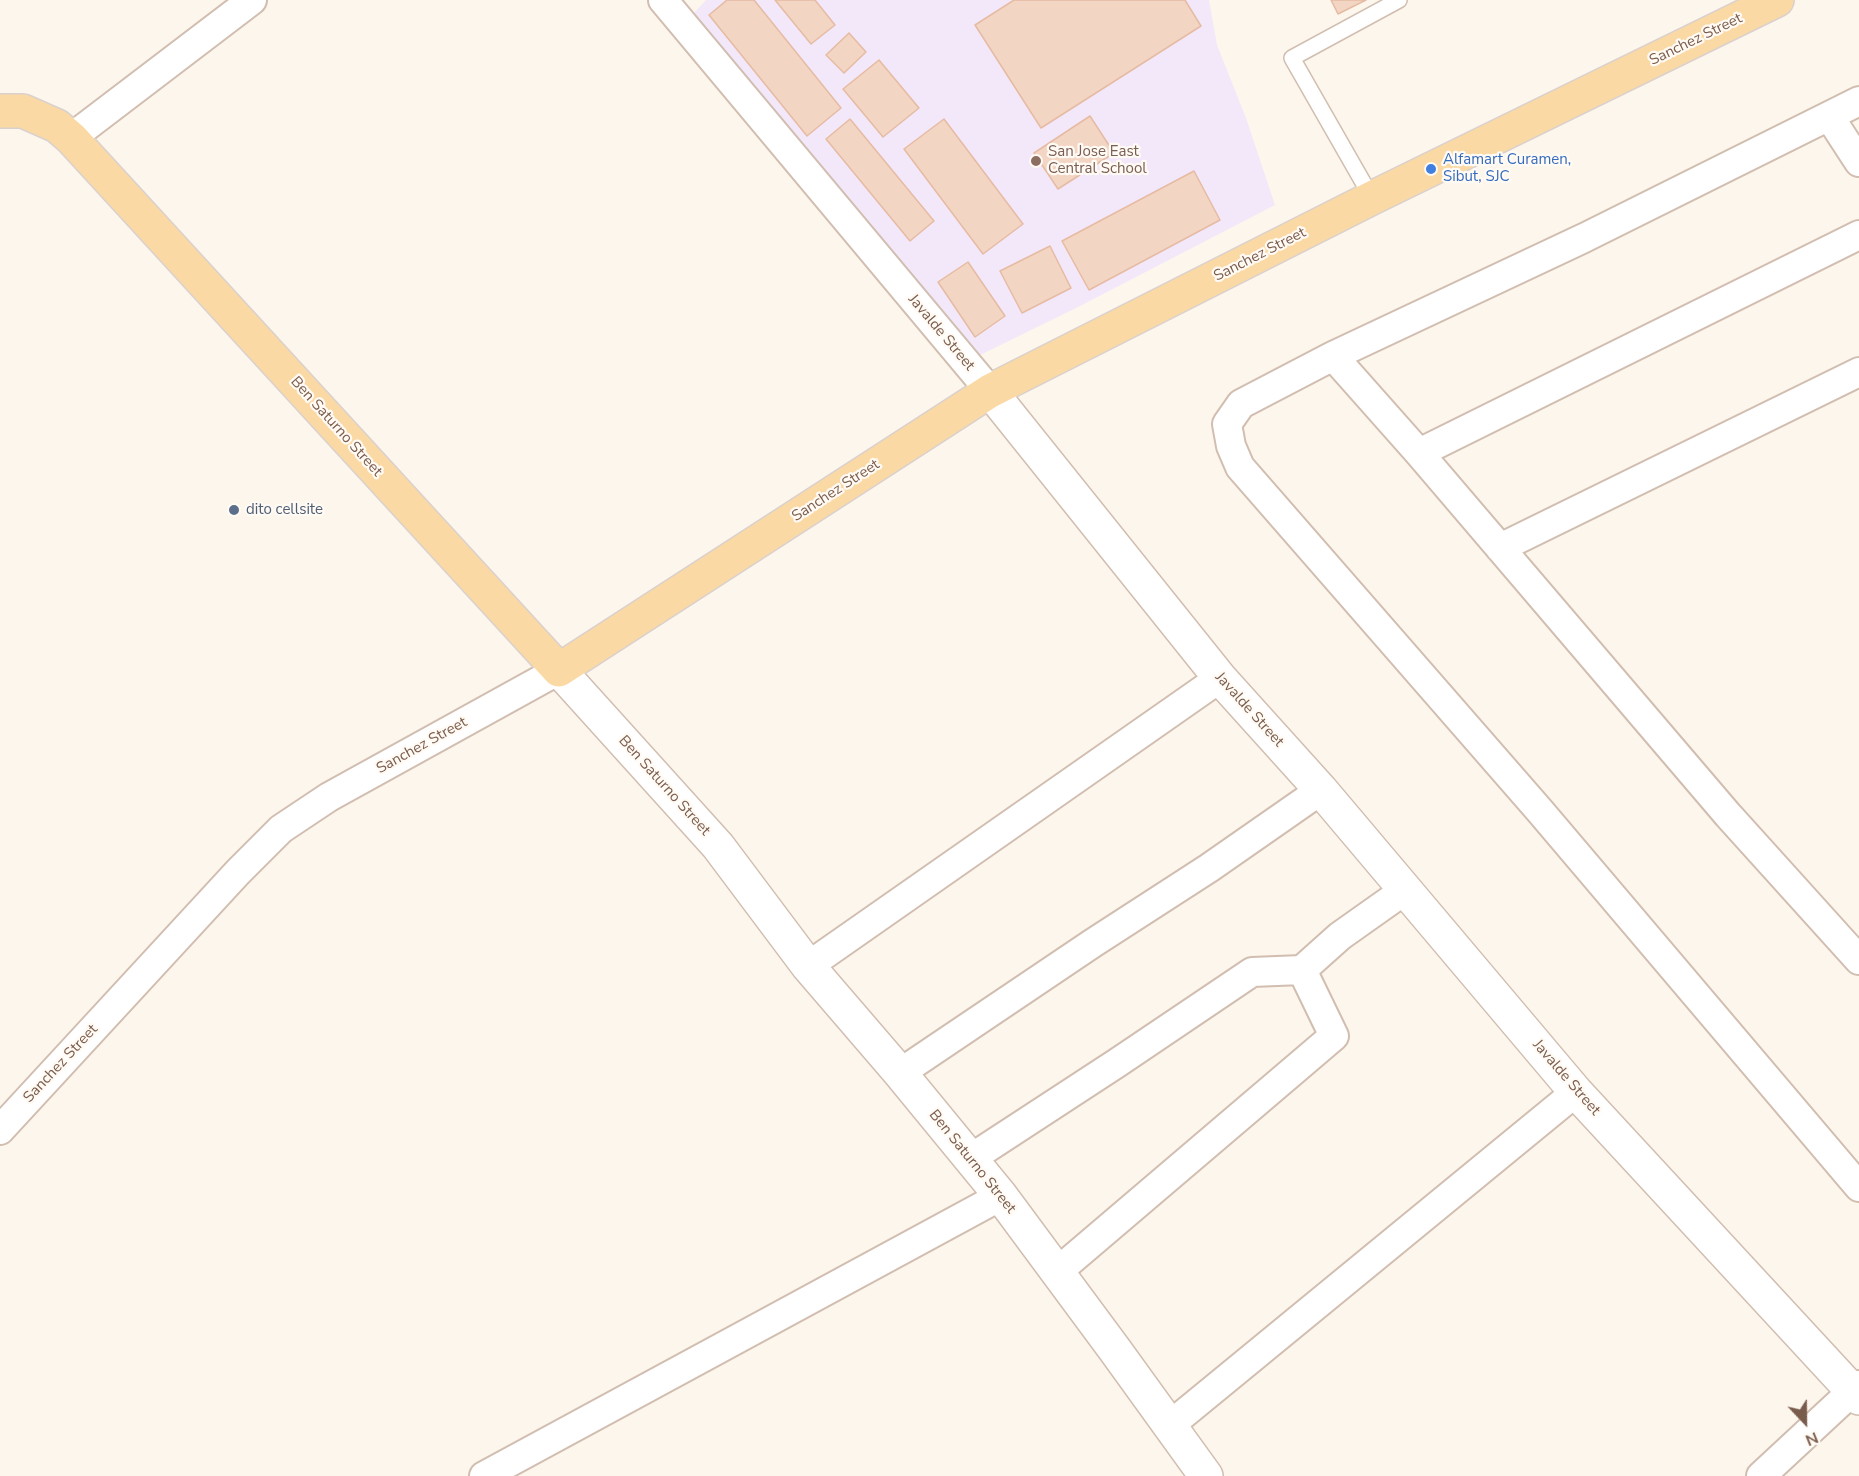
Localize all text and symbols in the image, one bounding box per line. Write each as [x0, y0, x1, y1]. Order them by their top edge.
street label: Sanchez Street [1647, 10, 1745, 70]
place label: San Jose East Central School [1048, 143, 1147, 178]
place label: Alfamart Curamen, Sibut, SJC [1443, 151, 1571, 186]
marker: San Jose East Central School [1029, 154, 1043, 168]
marker: Alfamart Curamen, Sibut, SJC [1424, 162, 1438, 176]
street label: Sanchez Street [1211, 224, 1309, 286]
street label: Javalde Street [904, 291, 978, 375]
street label: Ben Saturno Street [286, 373, 386, 481]
street label: Sanchez Street [789, 456, 883, 526]
place label: dito cellsite [246, 501, 323, 519]
marker: dito cellsite [227, 503, 241, 517]
street label: Javalde Street [1211, 669, 1287, 751]
street label: Sanchez Street [374, 714, 470, 778]
street label: Ben Saturno Street [614, 732, 714, 840]
street label: Sanchez Street [20, 1021, 102, 1107]
street label: Javalde Street [1528, 1037, 1604, 1119]
street label: Ben Saturno Street [925, 1106, 1019, 1218]
north arrow [1775, 1392, 1835, 1452]
text: N [1802, 1426, 1821, 1451]

